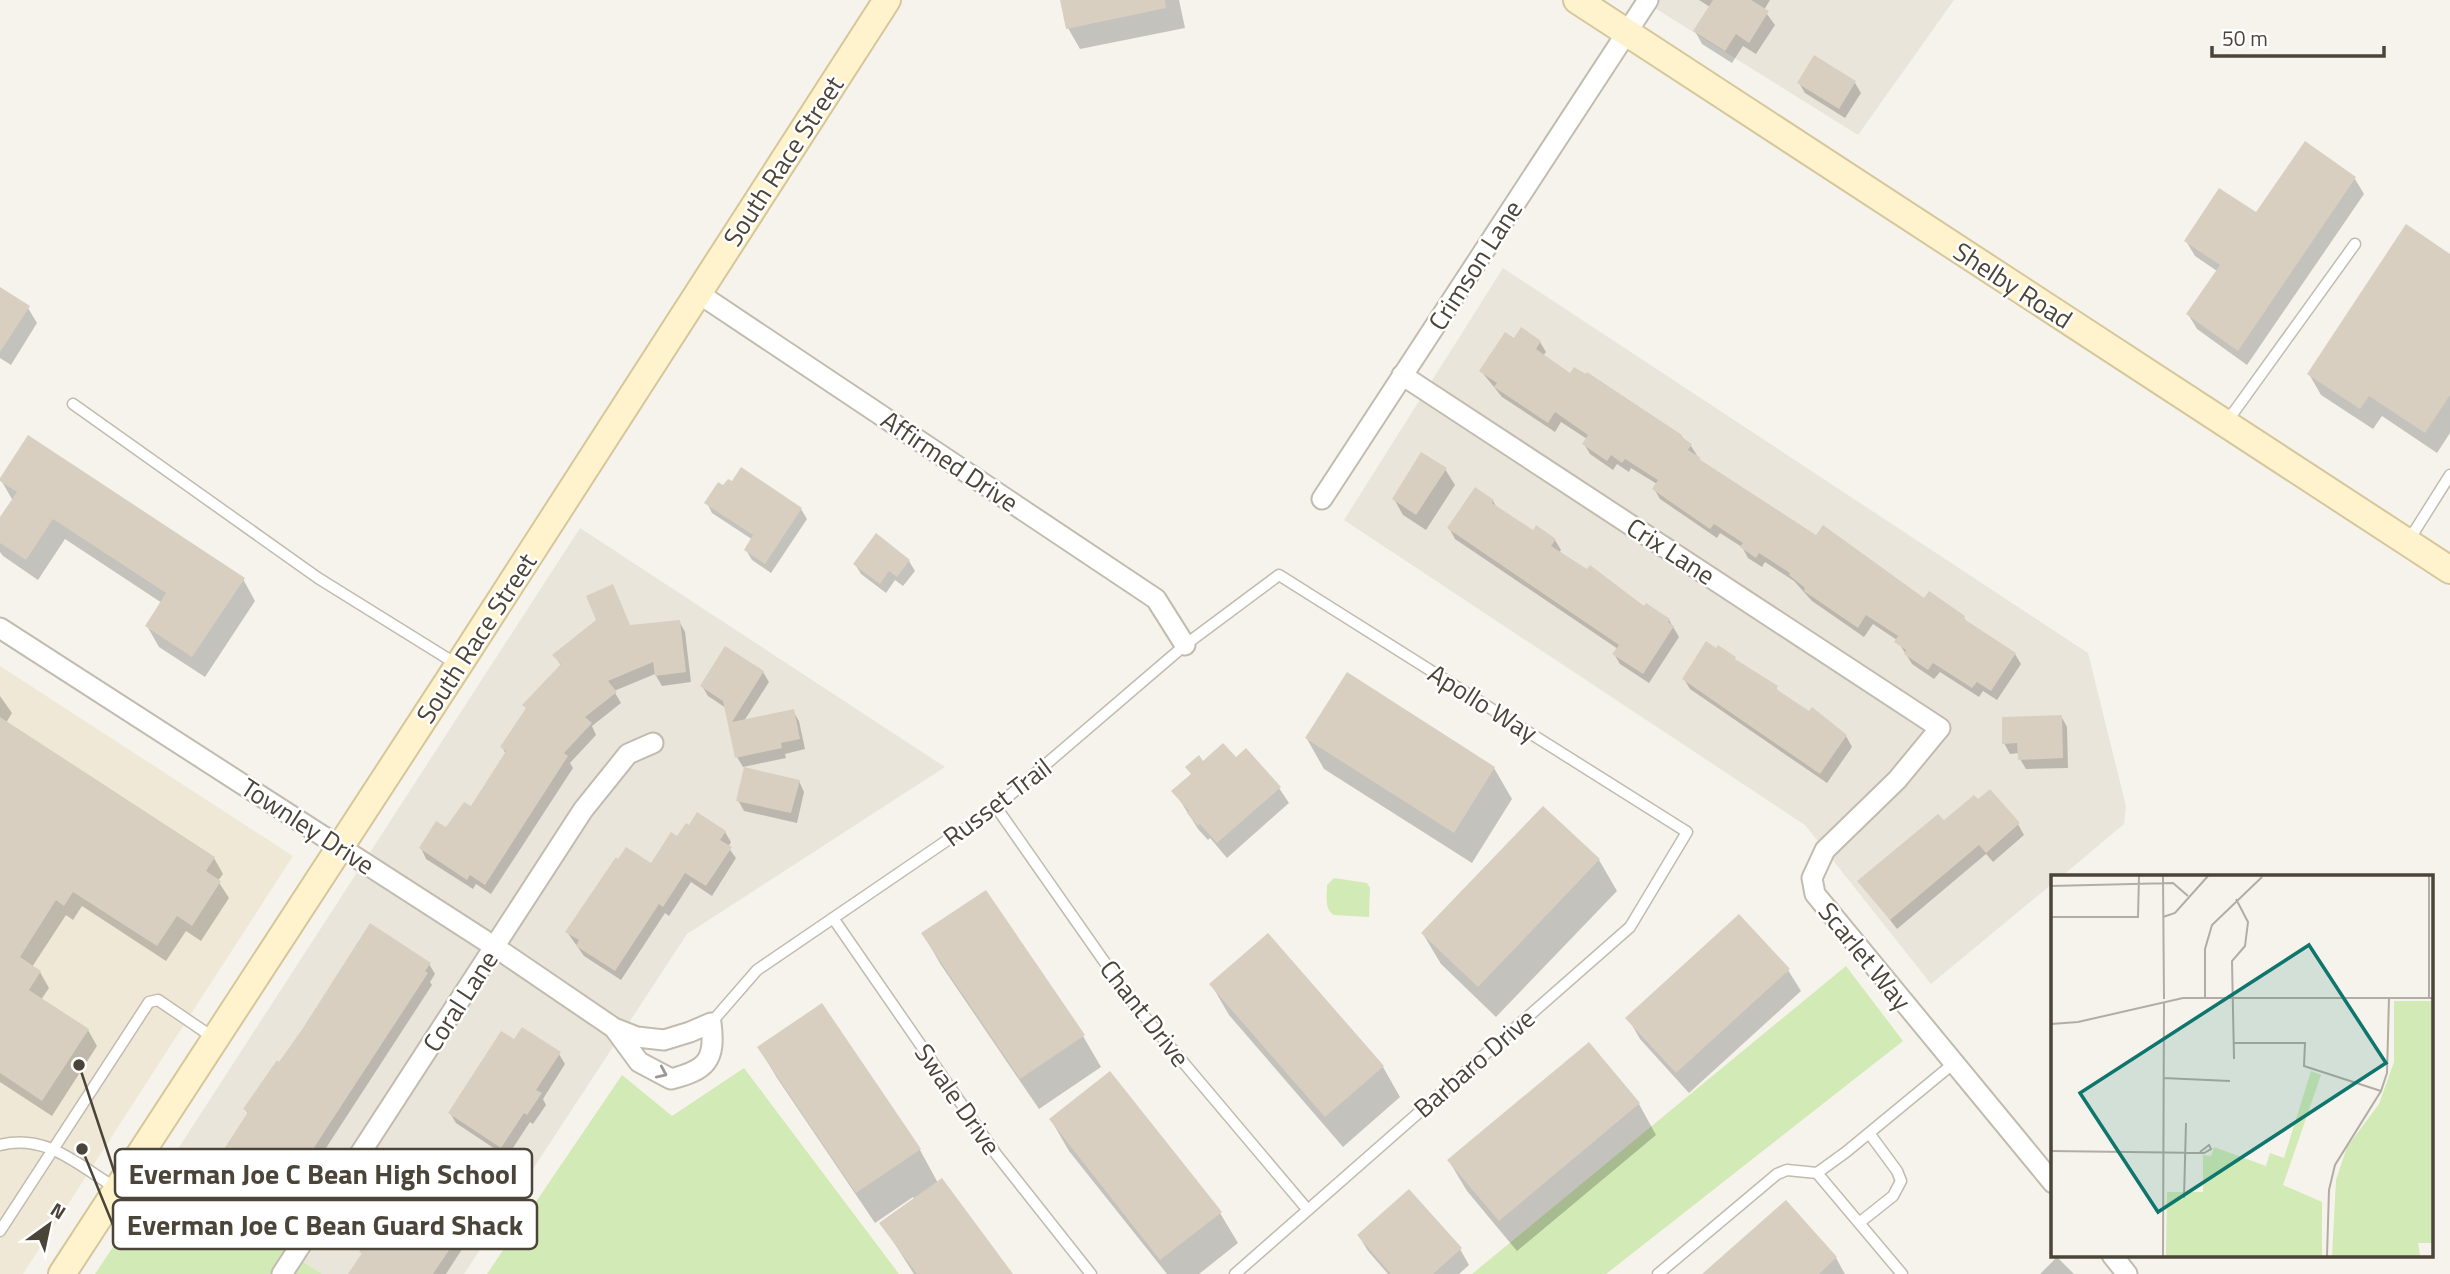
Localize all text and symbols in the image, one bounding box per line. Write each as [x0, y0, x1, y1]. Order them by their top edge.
scale bar [2212, 14, 2384, 58]
text: 50 m [2222, 22, 2268, 54]
street label: South Race Street [713, 68, 853, 254]
street label: Crimson Lane [1418, 192, 1532, 338]
street label: Shelby Road [1946, 232, 2080, 338]
street label: Affirmed Drive [873, 401, 1027, 521]
street label: Crix Lane [1619, 508, 1723, 594]
street label: South Race Street [406, 545, 546, 731]
street label: Apollo Way [1421, 654, 1545, 752]
street label: Russet Trail [935, 748, 1059, 856]
street label: Townley Drive [233, 768, 383, 884]
inset map [2051, 875, 2432, 1256]
street label: Scarlet Way [1809, 893, 1921, 1019]
street label: Coral Lane [413, 943, 507, 1059]
street label: Chant Drive [1091, 951, 1199, 1075]
street label: Barbaro Drive [1405, 999, 1543, 1127]
street label: Swale Drive [905, 1035, 1011, 1163]
one-way arrow [655, 1065, 667, 1079]
callout: Everman Joe C Bean High School [115, 1149, 532, 1198]
text: Everman Joe C Bean High School [128, 1152, 518, 1195]
north arrow [14, 1190, 84, 1260]
text: N [45, 1195, 72, 1226]
callout: Everman Joe C Bean Guard Shack [113, 1200, 537, 1249]
text: Everman Joe C Bean Guard Shack [127, 1203, 524, 1246]

